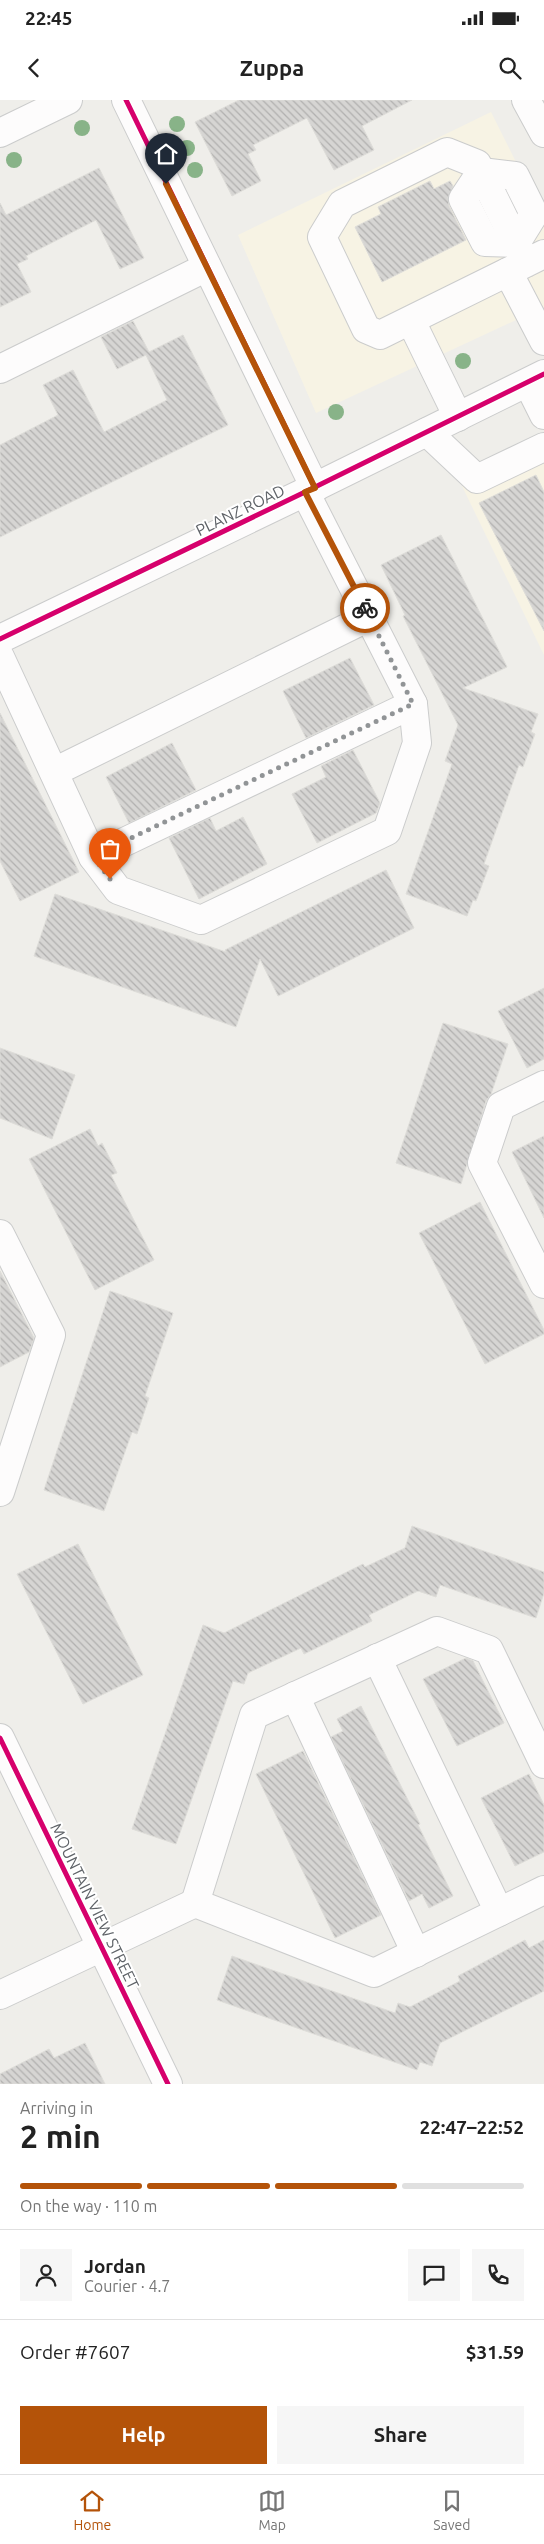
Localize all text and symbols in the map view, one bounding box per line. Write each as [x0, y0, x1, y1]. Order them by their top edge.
text: 22:45 [25, 7, 73, 29]
icon: back [20, 54, 48, 82]
icon: search [496, 54, 524, 82]
text: Zuppa [240, 55, 304, 80]
pin [145, 133, 187, 184]
icon: home [152, 140, 180, 168]
street label: PLANZ ROAD [193, 481, 287, 539]
courier [340, 583, 390, 633]
icon: bike [351, 594, 379, 622]
pin [89, 828, 131, 879]
icon: bag [96, 835, 124, 863]
street label: MOUNTAIN VIEW STREET [47, 1820, 143, 1992]
text: Arriving in [20, 2099, 93, 2117]
text: 22:47–22:52 [419, 2116, 524, 2138]
text: 2 min [20, 2118, 101, 2154]
text: On the way · 110 m [20, 2197, 157, 2215]
button: person [20, 2249, 72, 2301]
button: chat [408, 2249, 460, 2301]
button: phone [472, 2249, 524, 2301]
text: Jordan [84, 2255, 146, 2277]
text: Courier · 4.7 [84, 2277, 170, 2295]
text: Order #7607 [20, 2341, 130, 2363]
text: $31.59 [466, 2341, 524, 2363]
button: Help [20, 2406, 267, 2464]
button: Share [277, 2406, 524, 2464]
tab: Home [73, 2487, 111, 2533]
tab: Map [258, 2487, 286, 2533]
tab: Saved [433, 2487, 470, 2533]

